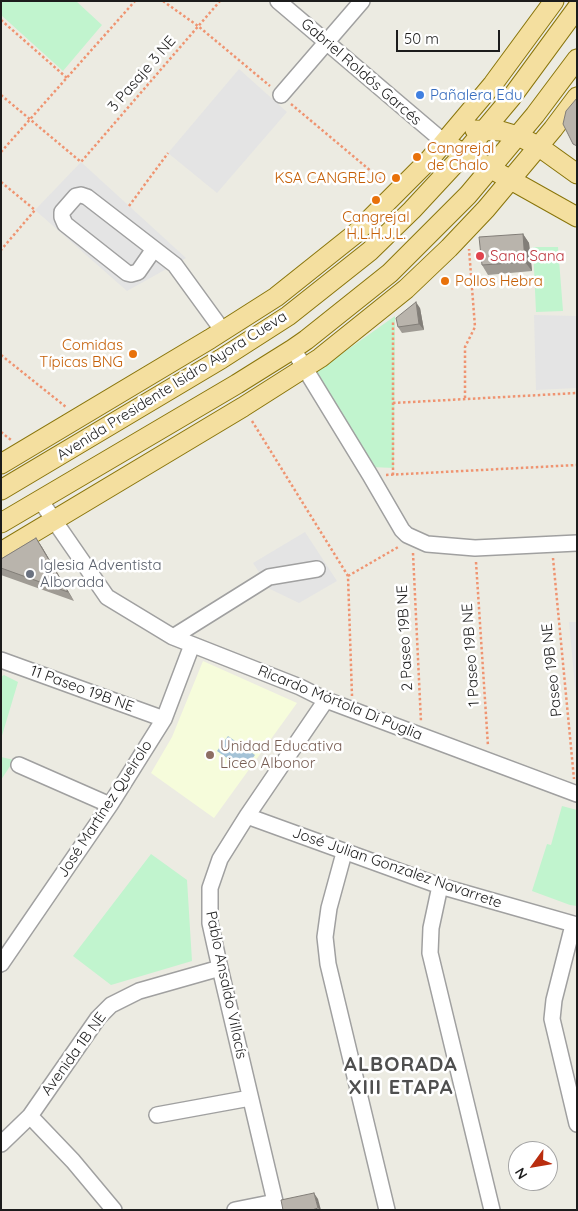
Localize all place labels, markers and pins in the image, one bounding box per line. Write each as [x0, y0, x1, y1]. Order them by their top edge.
place label: Pañalera Edu [430, 86, 523, 104]
marker: Pañalera Edu [414, 89, 426, 101]
place label: Cangrejal de Chalo [427, 139, 494, 174]
marker: Cangrejal de Chalo [411, 151, 423, 163]
place label: KSA CANGREJO [274, 169, 386, 187]
marker: KSA CANGREJO [390, 172, 402, 184]
marker: Cangrejal H.L.H.J.L. [370, 194, 382, 206]
place label: Cangrejal H.L.H.J.L. [342, 208, 410, 243]
place label: Sana Sana [490, 247, 565, 265]
marker: Sana Sana [474, 250, 486, 262]
place label: Pollos Hebra [455, 272, 543, 290]
marker: Pollos Hebra [439, 275, 451, 287]
place label: Comidas Típicas BNG [39, 336, 123, 371]
marker: Comidas Típicas BNG [127, 348, 139, 360]
place label: Iglesia Adventista Alborada [40, 556, 162, 591]
marker: Iglesia Adventista Alborada [24, 568, 36, 580]
place label: Unidad Educativa Liceo Albonor [220, 737, 342, 772]
marker: Unidad Educativa Liceo Albonor [204, 749, 216, 761]

